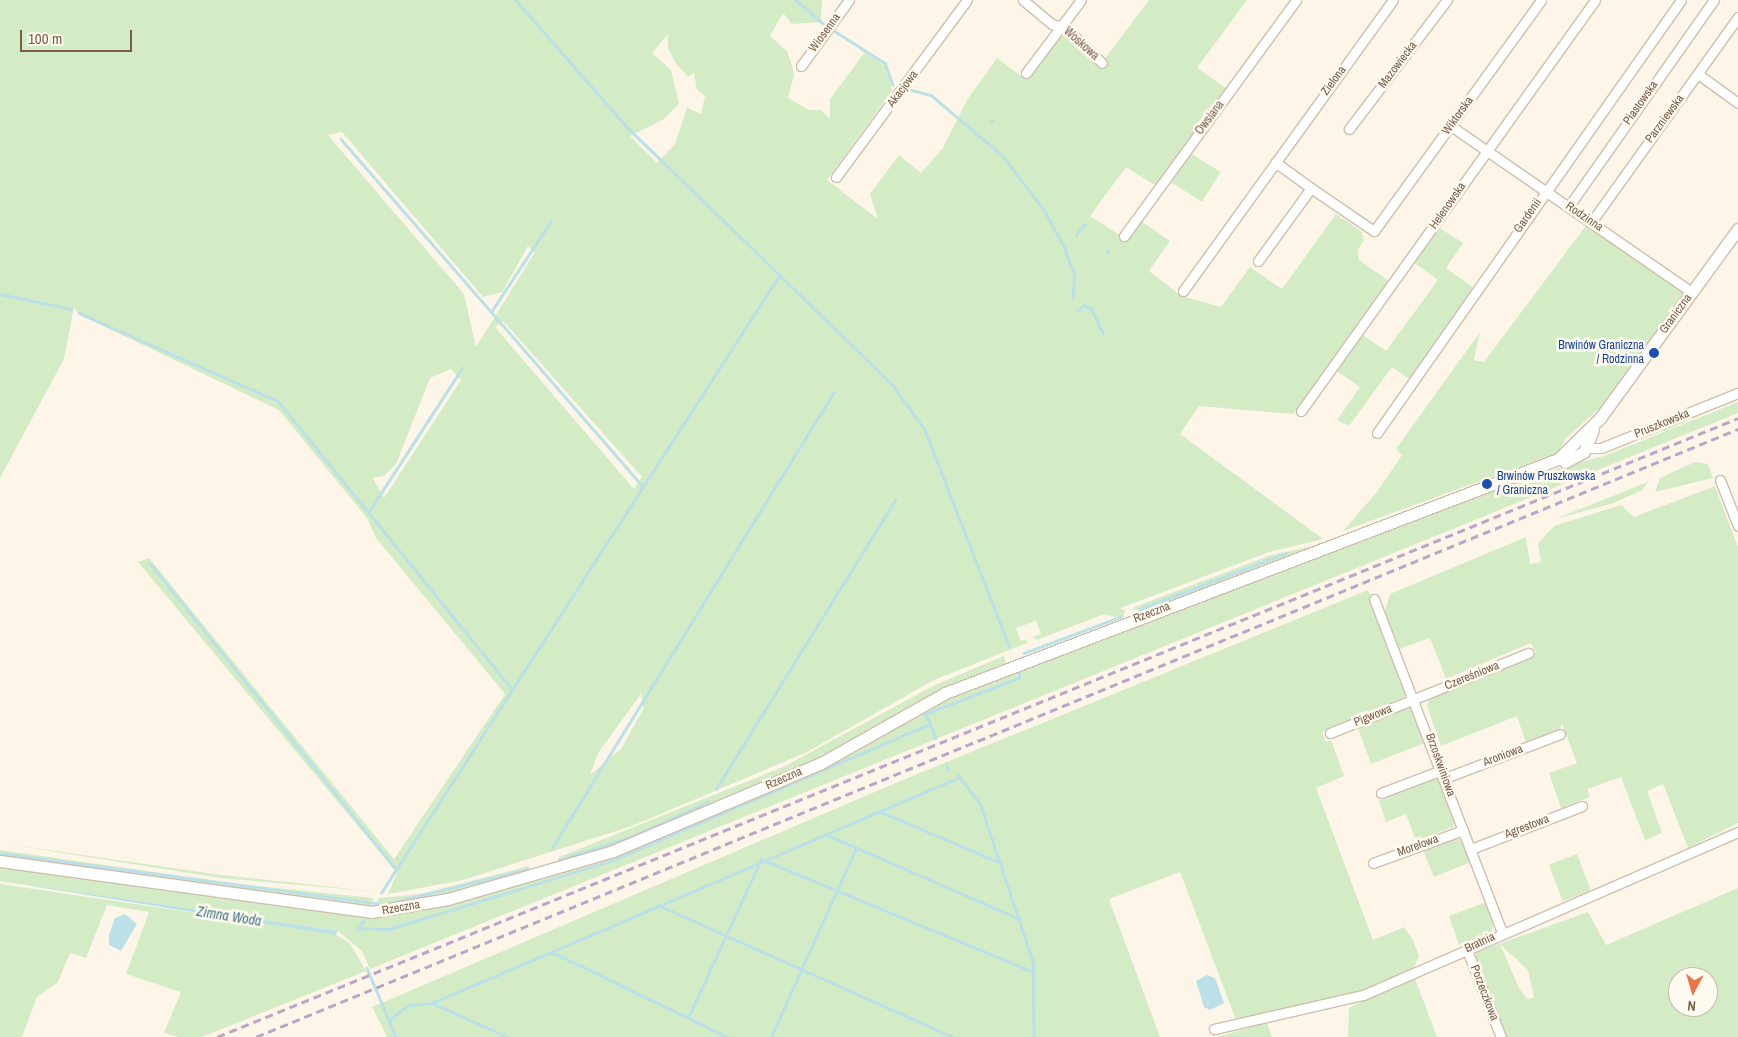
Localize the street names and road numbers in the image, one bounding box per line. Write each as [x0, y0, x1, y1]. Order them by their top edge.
street label: Wiosenna [806, 11, 844, 55]
street label: Woskowa [1060, 24, 1102, 64]
street label: Mazowiecka [1376, 39, 1420, 91]
street label: Zielona [1319, 63, 1349, 99]
street label: Akacjowa [885, 68, 921, 110]
street label: Piastowska [1621, 78, 1661, 128]
street label: Parzniewska [1643, 92, 1687, 146]
street label: Wiktorska [1439, 94, 1477, 138]
street label: Owsiana [1193, 98, 1227, 138]
street label: Helenowska [1427, 180, 1469, 232]
street label: Gardenii [1511, 196, 1545, 236]
street label: Rodzinna [1563, 199, 1605, 235]
street label: Graniczna [1657, 291, 1695, 337]
street label: Pruszkowska [1632, 406, 1692, 442]
street label: Rzeczna [1132, 599, 1172, 627]
street label: Czereśniowa [1443, 659, 1501, 693]
street label: Pigwowa [1352, 702, 1394, 730]
street label: Brzoskwiniowa [1422, 731, 1458, 799]
street label: Aroniowa [1481, 742, 1525, 770]
street label: Rzeczna [764, 765, 804, 793]
street label: Agrestowa [1503, 812, 1551, 842]
street label: Morelowa [1395, 832, 1441, 860]
street label: Rzeczna [381, 898, 421, 918]
street label: Bratnia [1463, 930, 1497, 956]
street label: Porzeczkowa [1467, 963, 1501, 1023]

